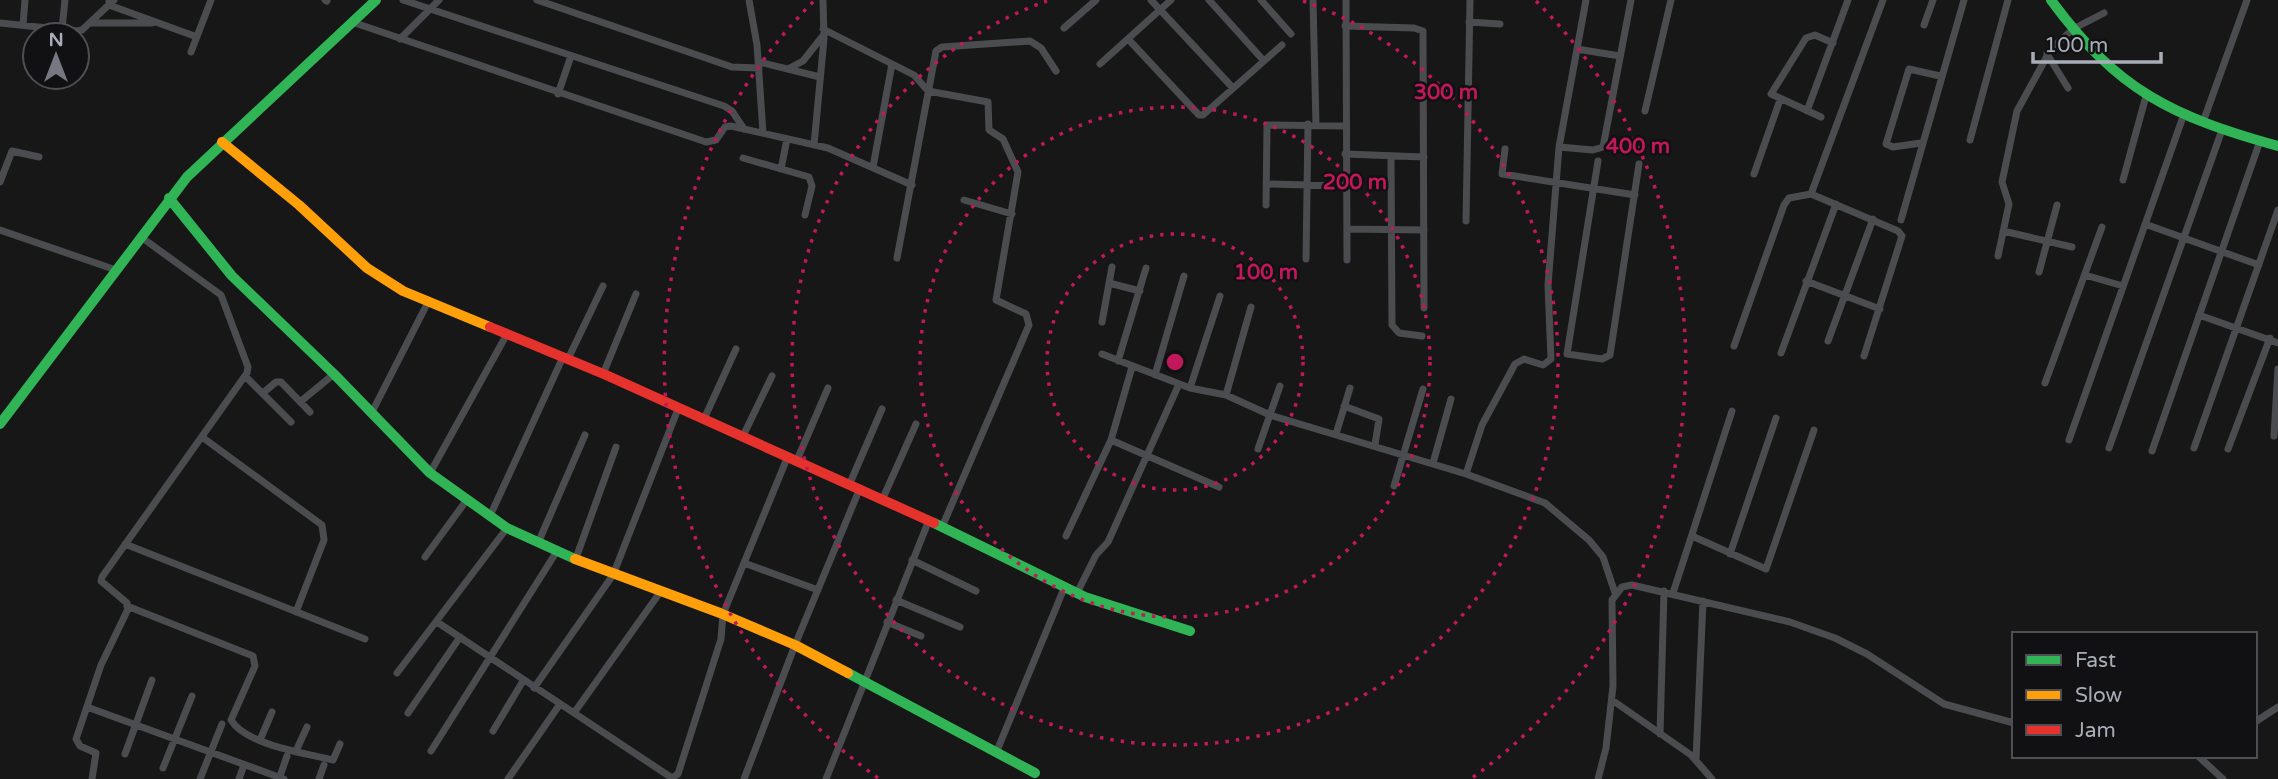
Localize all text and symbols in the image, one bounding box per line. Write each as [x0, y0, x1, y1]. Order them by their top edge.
north arrow [21, 21, 91, 91]
scale bar [2033, 21, 2161, 65]
text: N [48, 29, 64, 51]
text: 100 m [2044, 33, 2108, 58]
text: 300 m [1414, 80, 1478, 105]
text: 400 m [1606, 134, 1670, 159]
text: 200 m [1323, 170, 1387, 195]
text: 100 m [1234, 260, 1298, 285]
centre of rings [1163, 350, 1187, 374]
legend [2012, 632, 2257, 758]
text: Fast [2075, 648, 2116, 673]
text: Slow [2075, 683, 2123, 708]
text: Jam [2075, 718, 2116, 743]

